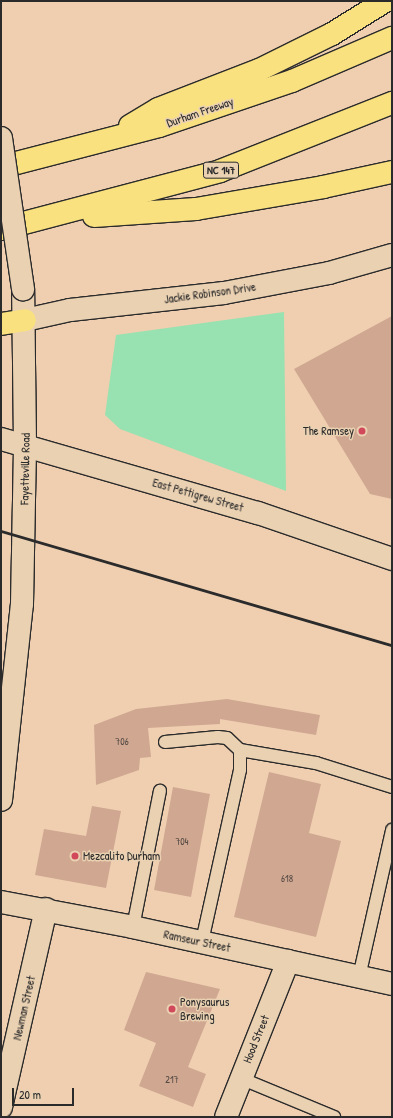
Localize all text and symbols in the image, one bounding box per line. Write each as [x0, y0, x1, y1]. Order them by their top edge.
street label: Durham Freeway [165, 94, 235, 130]
road number: NC 147 [203, 161, 239, 179]
street label: Jackie Robinson Drive [163, 279, 257, 307]
place label: The Ramsey [303, 424, 354, 438]
marker: The Ramsey [357, 426, 367, 436]
street label: Fayetteville Road [17, 433, 33, 505]
street label: East Pettigrew Street [151, 475, 245, 515]
house number: 706 [115, 736, 129, 748]
house number: 704 [175, 836, 189, 848]
place label: Mezcalito Durham [83, 849, 160, 863]
marker: Mezcalito Durham [70, 851, 80, 861]
house number: 618 [281, 873, 293, 885]
street label: Ramseur Street [162, 927, 232, 955]
street label: Newman Street [10, 974, 38, 1042]
place label: Ponysaurus Brewing [180, 995, 229, 1023]
marker: Ponysaurus Brewing [167, 1004, 177, 1014]
street label: Hood Street [240, 1013, 272, 1065]
house number: 217 [165, 1074, 179, 1086]
scale bar [14, 1080, 76, 1106]
text: 20 m [19, 1086, 41, 1103]

